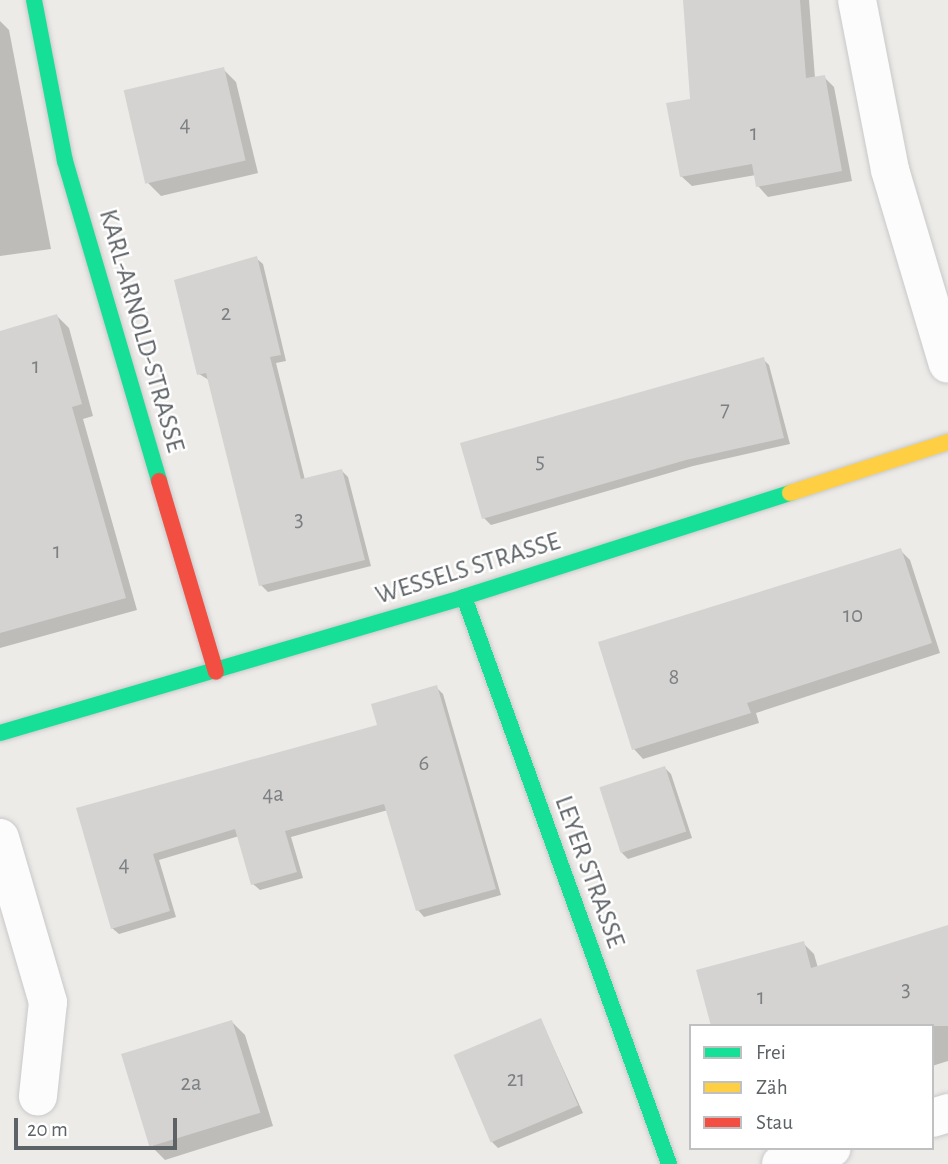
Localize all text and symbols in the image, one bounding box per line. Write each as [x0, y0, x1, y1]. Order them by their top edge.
house number: 4 [179, 111, 191, 139]
house number: 1 [750, 120, 758, 148]
street label: KARL-ARNOLD-STRASSE [91, 206, 191, 456]
house number: 2 [221, 300, 231, 328]
house number: 1 [32, 353, 40, 381]
house number: 7 [720, 396, 730, 424]
house number: 5 [535, 448, 545, 476]
house number: 3 [294, 506, 304, 534]
street label: WESSELS STRASSE [372, 526, 564, 612]
house number: 1 [53, 538, 61, 566]
house number: 10 [843, 602, 863, 630]
house number: 8 [669, 664, 679, 692]
house number: 6 [419, 750, 429, 778]
house number: 4a [262, 781, 284, 809]
street label: LEYER STRASSE [547, 792, 631, 952]
house number: 4 [118, 851, 130, 879]
house number: 3 [901, 976, 911, 1004]
house number: 1 [757, 984, 765, 1012]
legend [689, 1024, 934, 1150]
text: Frei [756, 1042, 786, 1063]
house number: 21 [507, 1066, 525, 1094]
house number: 2a [180, 1070, 202, 1098]
text: Zäh [756, 1077, 788, 1098]
scale bar [18, 1104, 180, 1148]
text: Stau [756, 1112, 793, 1133]
text: 20 m [27, 1119, 68, 1140]

